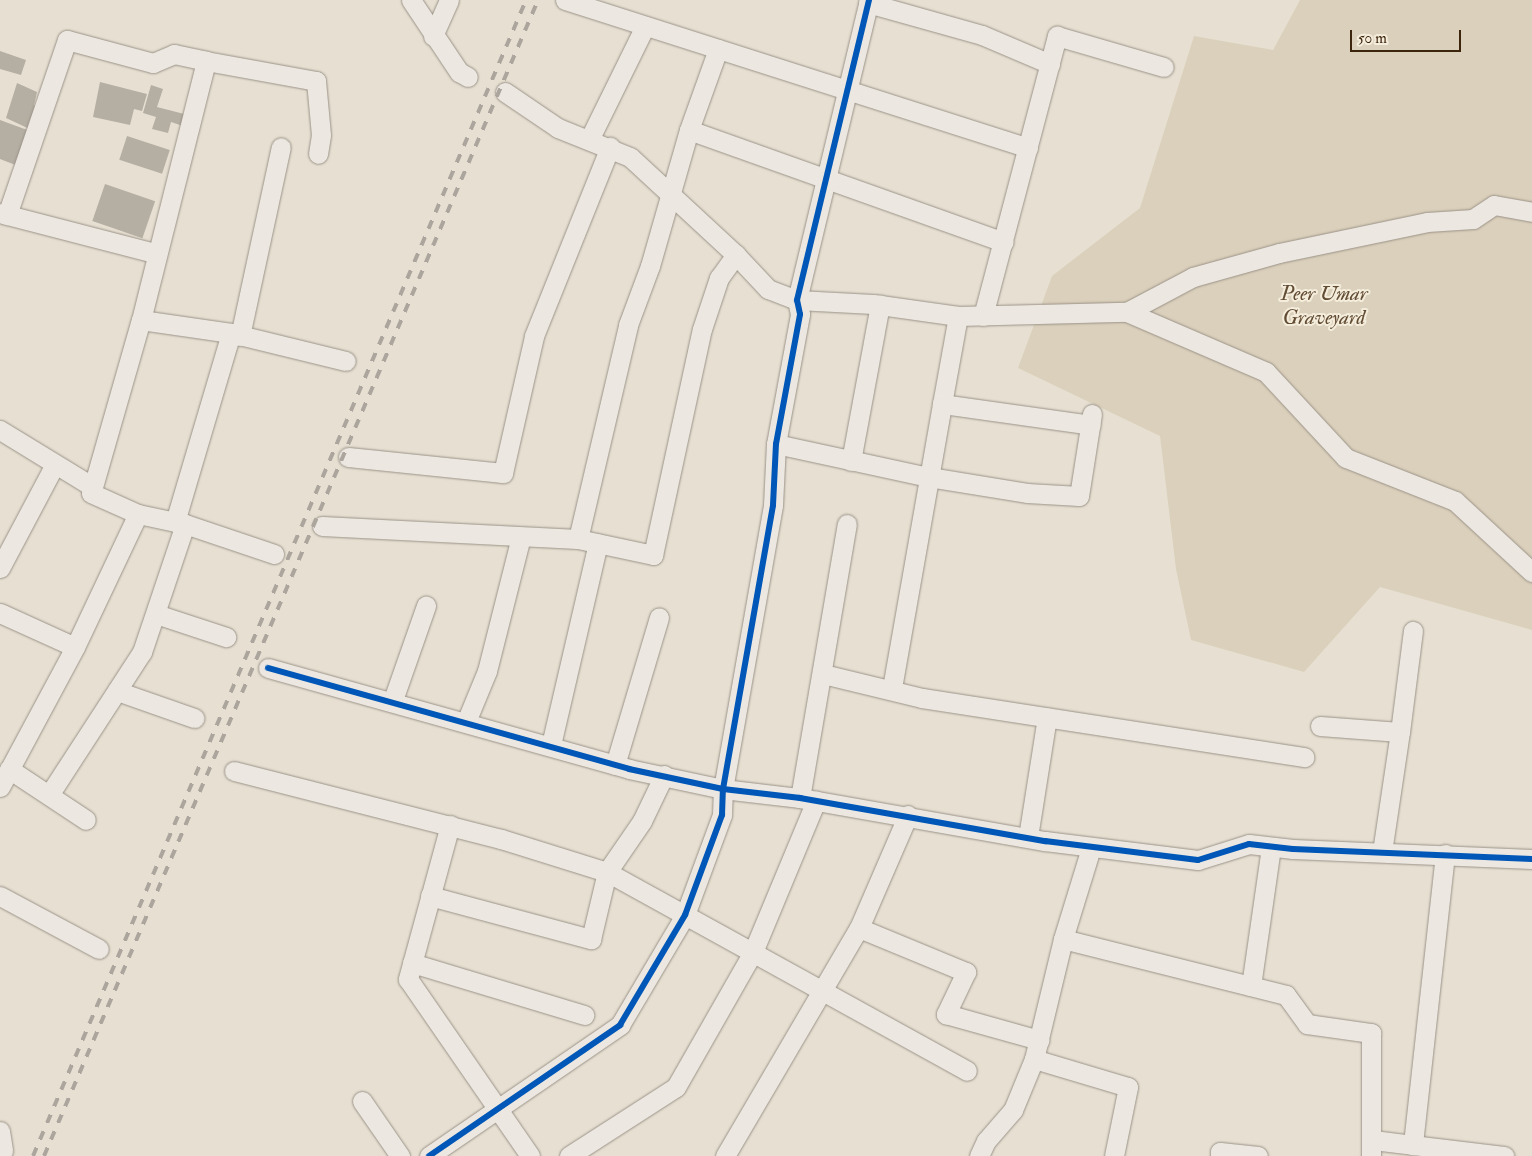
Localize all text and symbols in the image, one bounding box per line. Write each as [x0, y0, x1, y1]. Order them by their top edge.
scale bar [1352, 20, 1463, 52]
text: 50 m [1358, 29, 1387, 48]
park label: Peer Umar Graveyard [1280, 281, 1368, 331]

